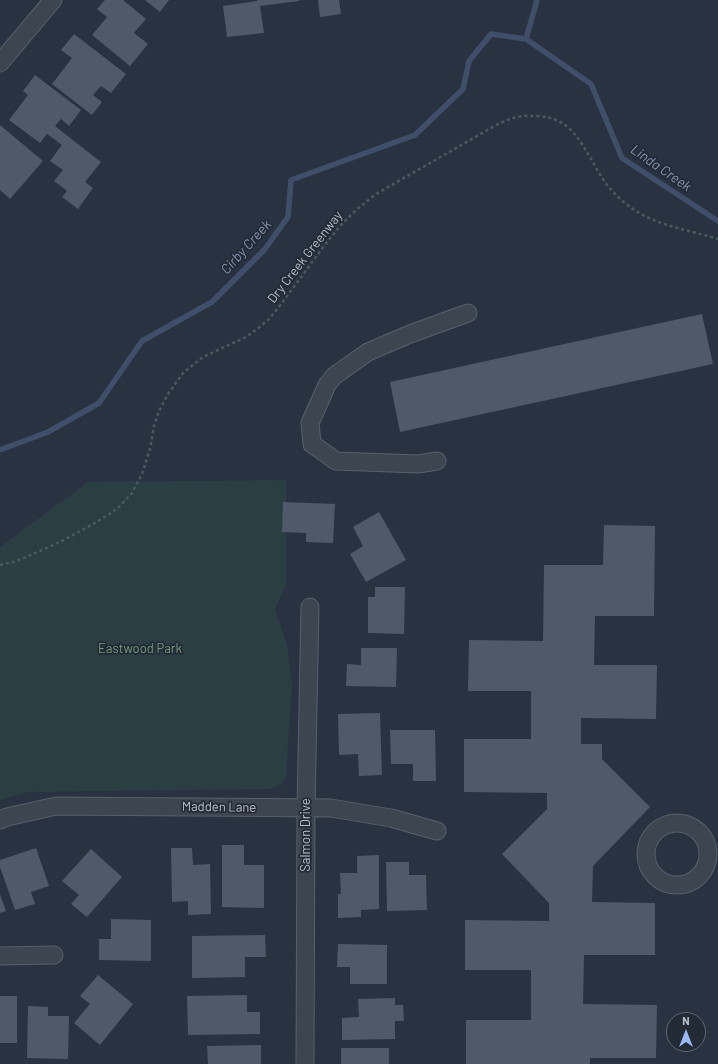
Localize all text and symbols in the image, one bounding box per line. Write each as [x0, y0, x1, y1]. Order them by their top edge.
water label: Linda Creek [627, 141, 695, 195]
street label: Dry Creek Greenway [264, 208, 346, 306]
water label: Cirby Creek [217, 216, 275, 278]
park label: Eastwood Park [98, 641, 182, 657]
street label: Salmon Drive [298, 798, 314, 872]
street label: Madden Lane [182, 799, 256, 815]
north arrow [666, 1012, 706, 1052]
text: N [682, 1014, 690, 1027]

